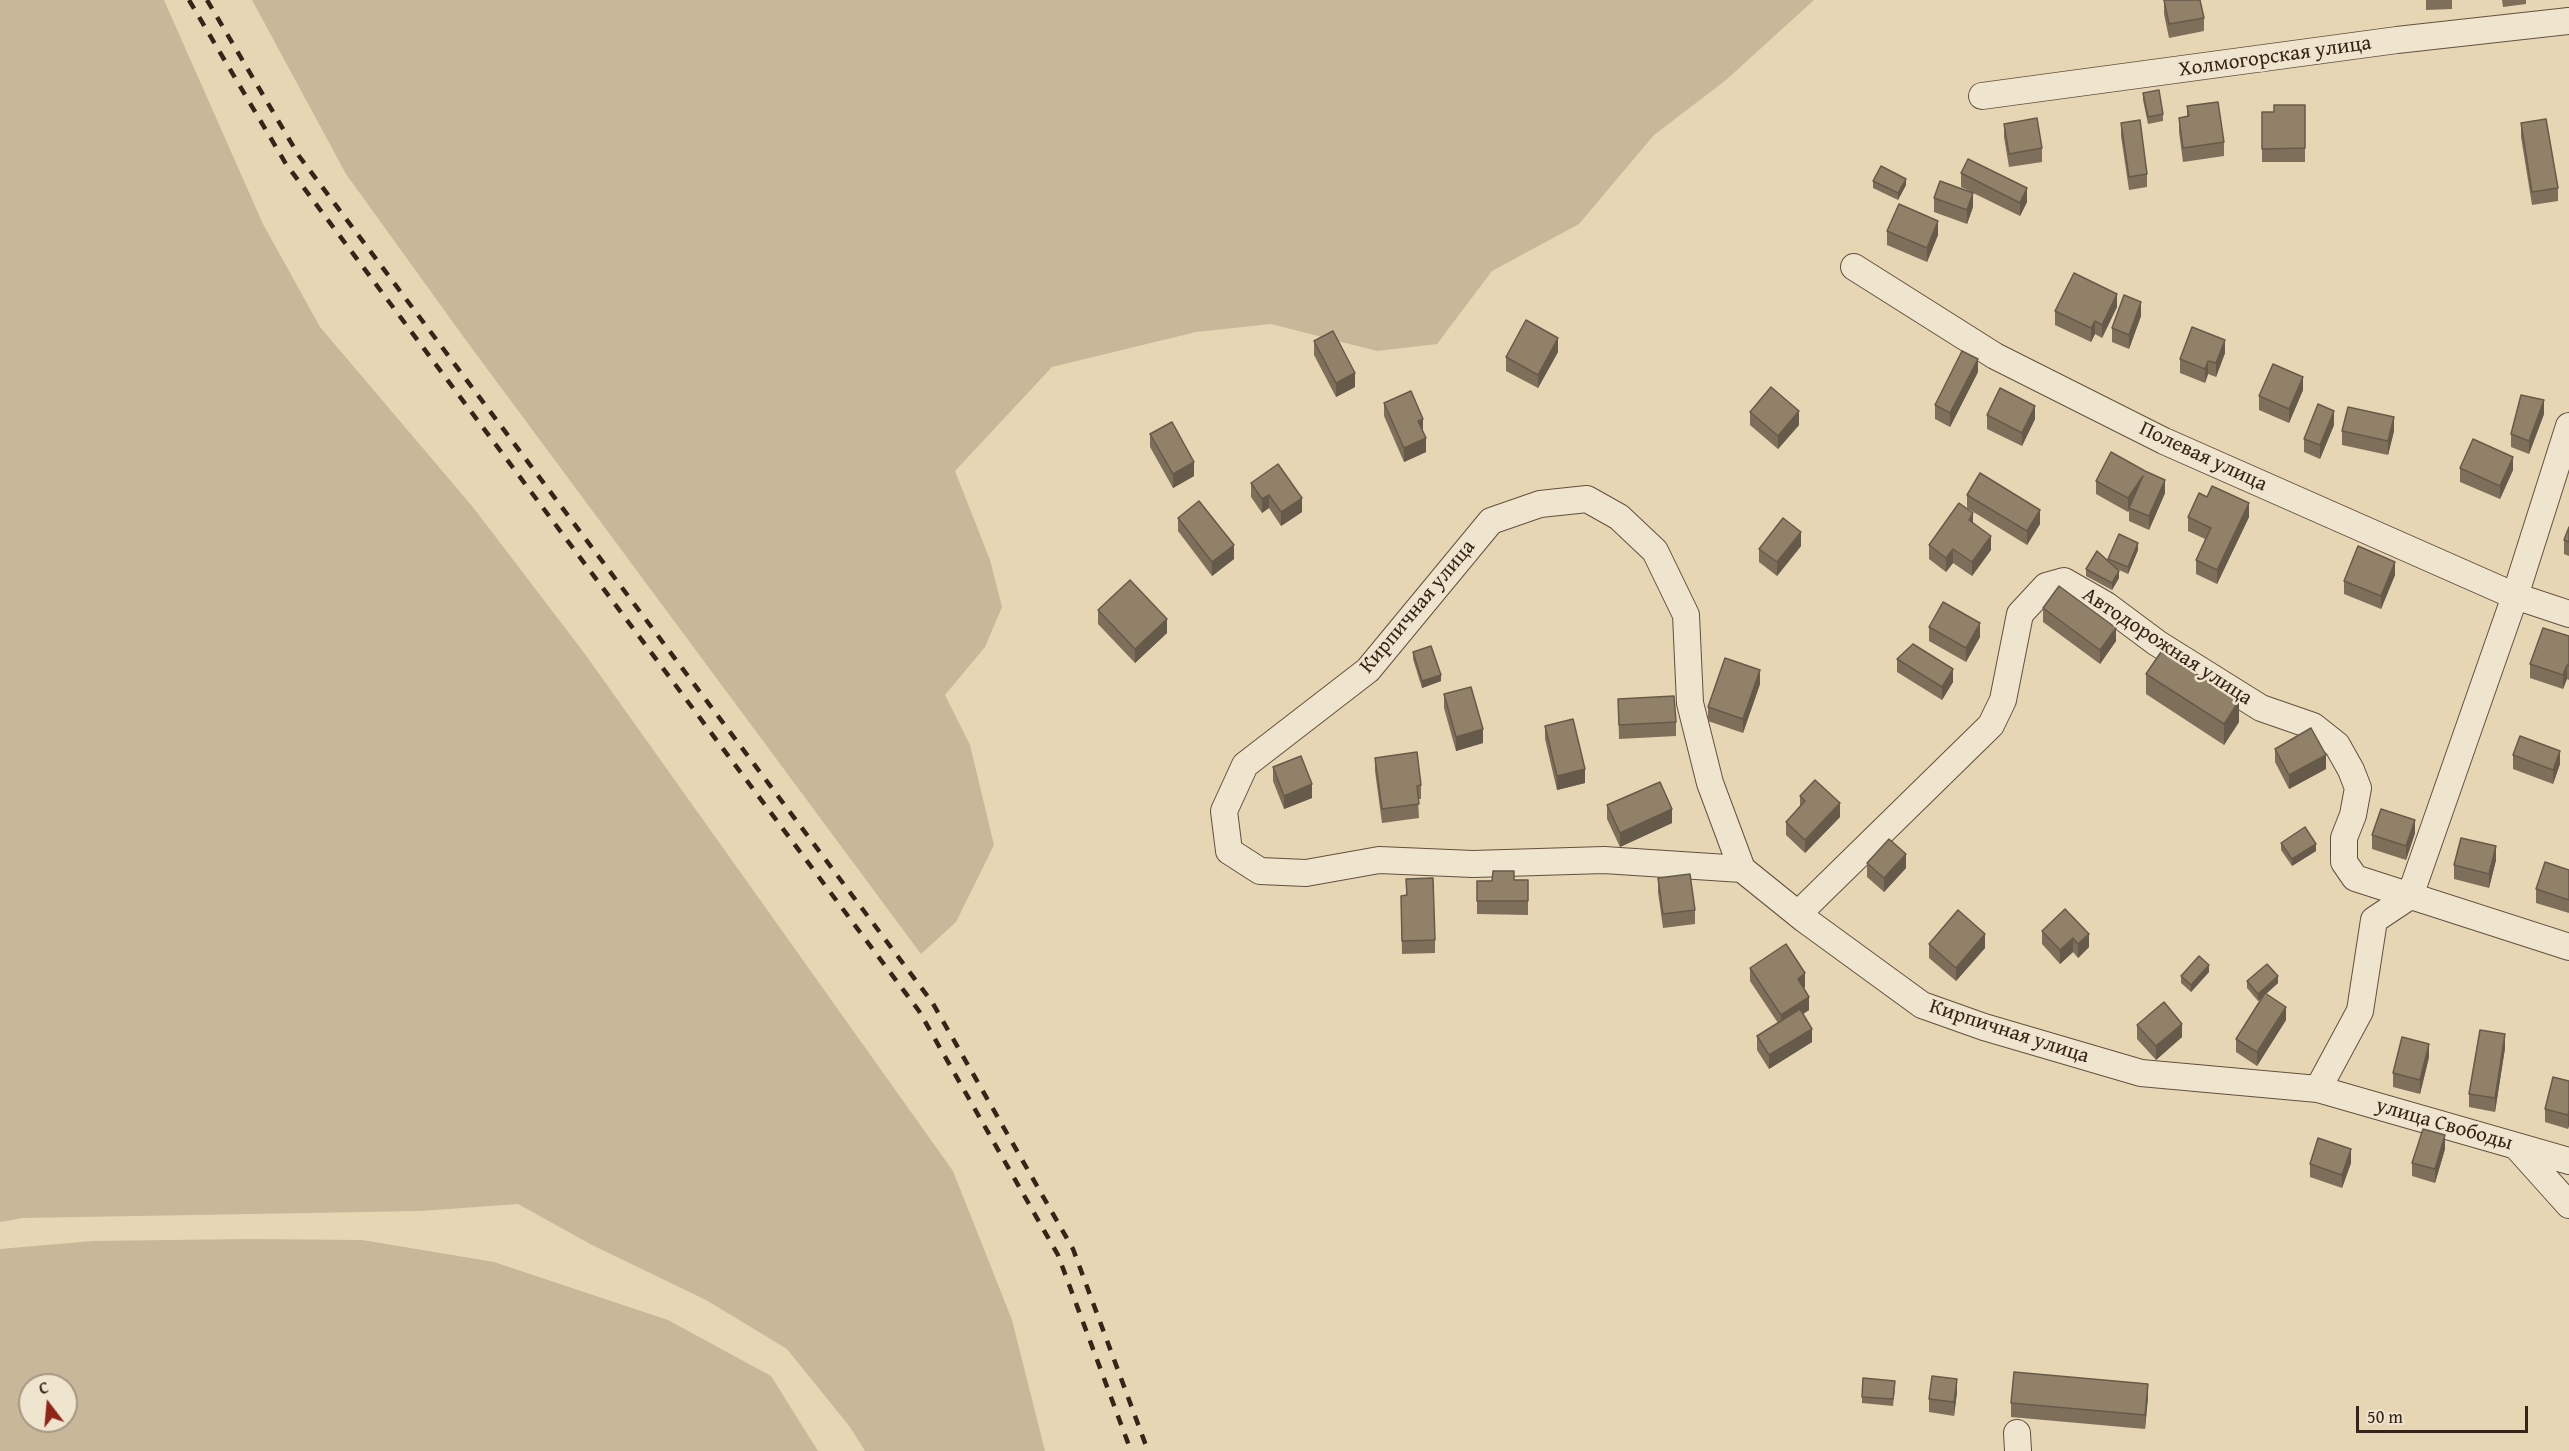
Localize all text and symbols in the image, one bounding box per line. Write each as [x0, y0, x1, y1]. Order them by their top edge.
street label: Холмогорская улица [2177, 31, 2373, 83]
street label: Полевая улица [2135, 416, 2271, 498]
street label: Кирпичная улица [1355, 535, 1481, 679]
street label: Автодорожная улица [2077, 583, 2257, 711]
street label: Кирпичная улица [1926, 994, 2092, 1070]
street label: улица Свободы [2373, 1093, 2515, 1157]
north arrow [18, 1373, 78, 1433]
text: С [36, 1375, 51, 1400]
scale bar [2359, 1394, 2532, 1432]
text: 50 m [2367, 1403, 2403, 1430]

